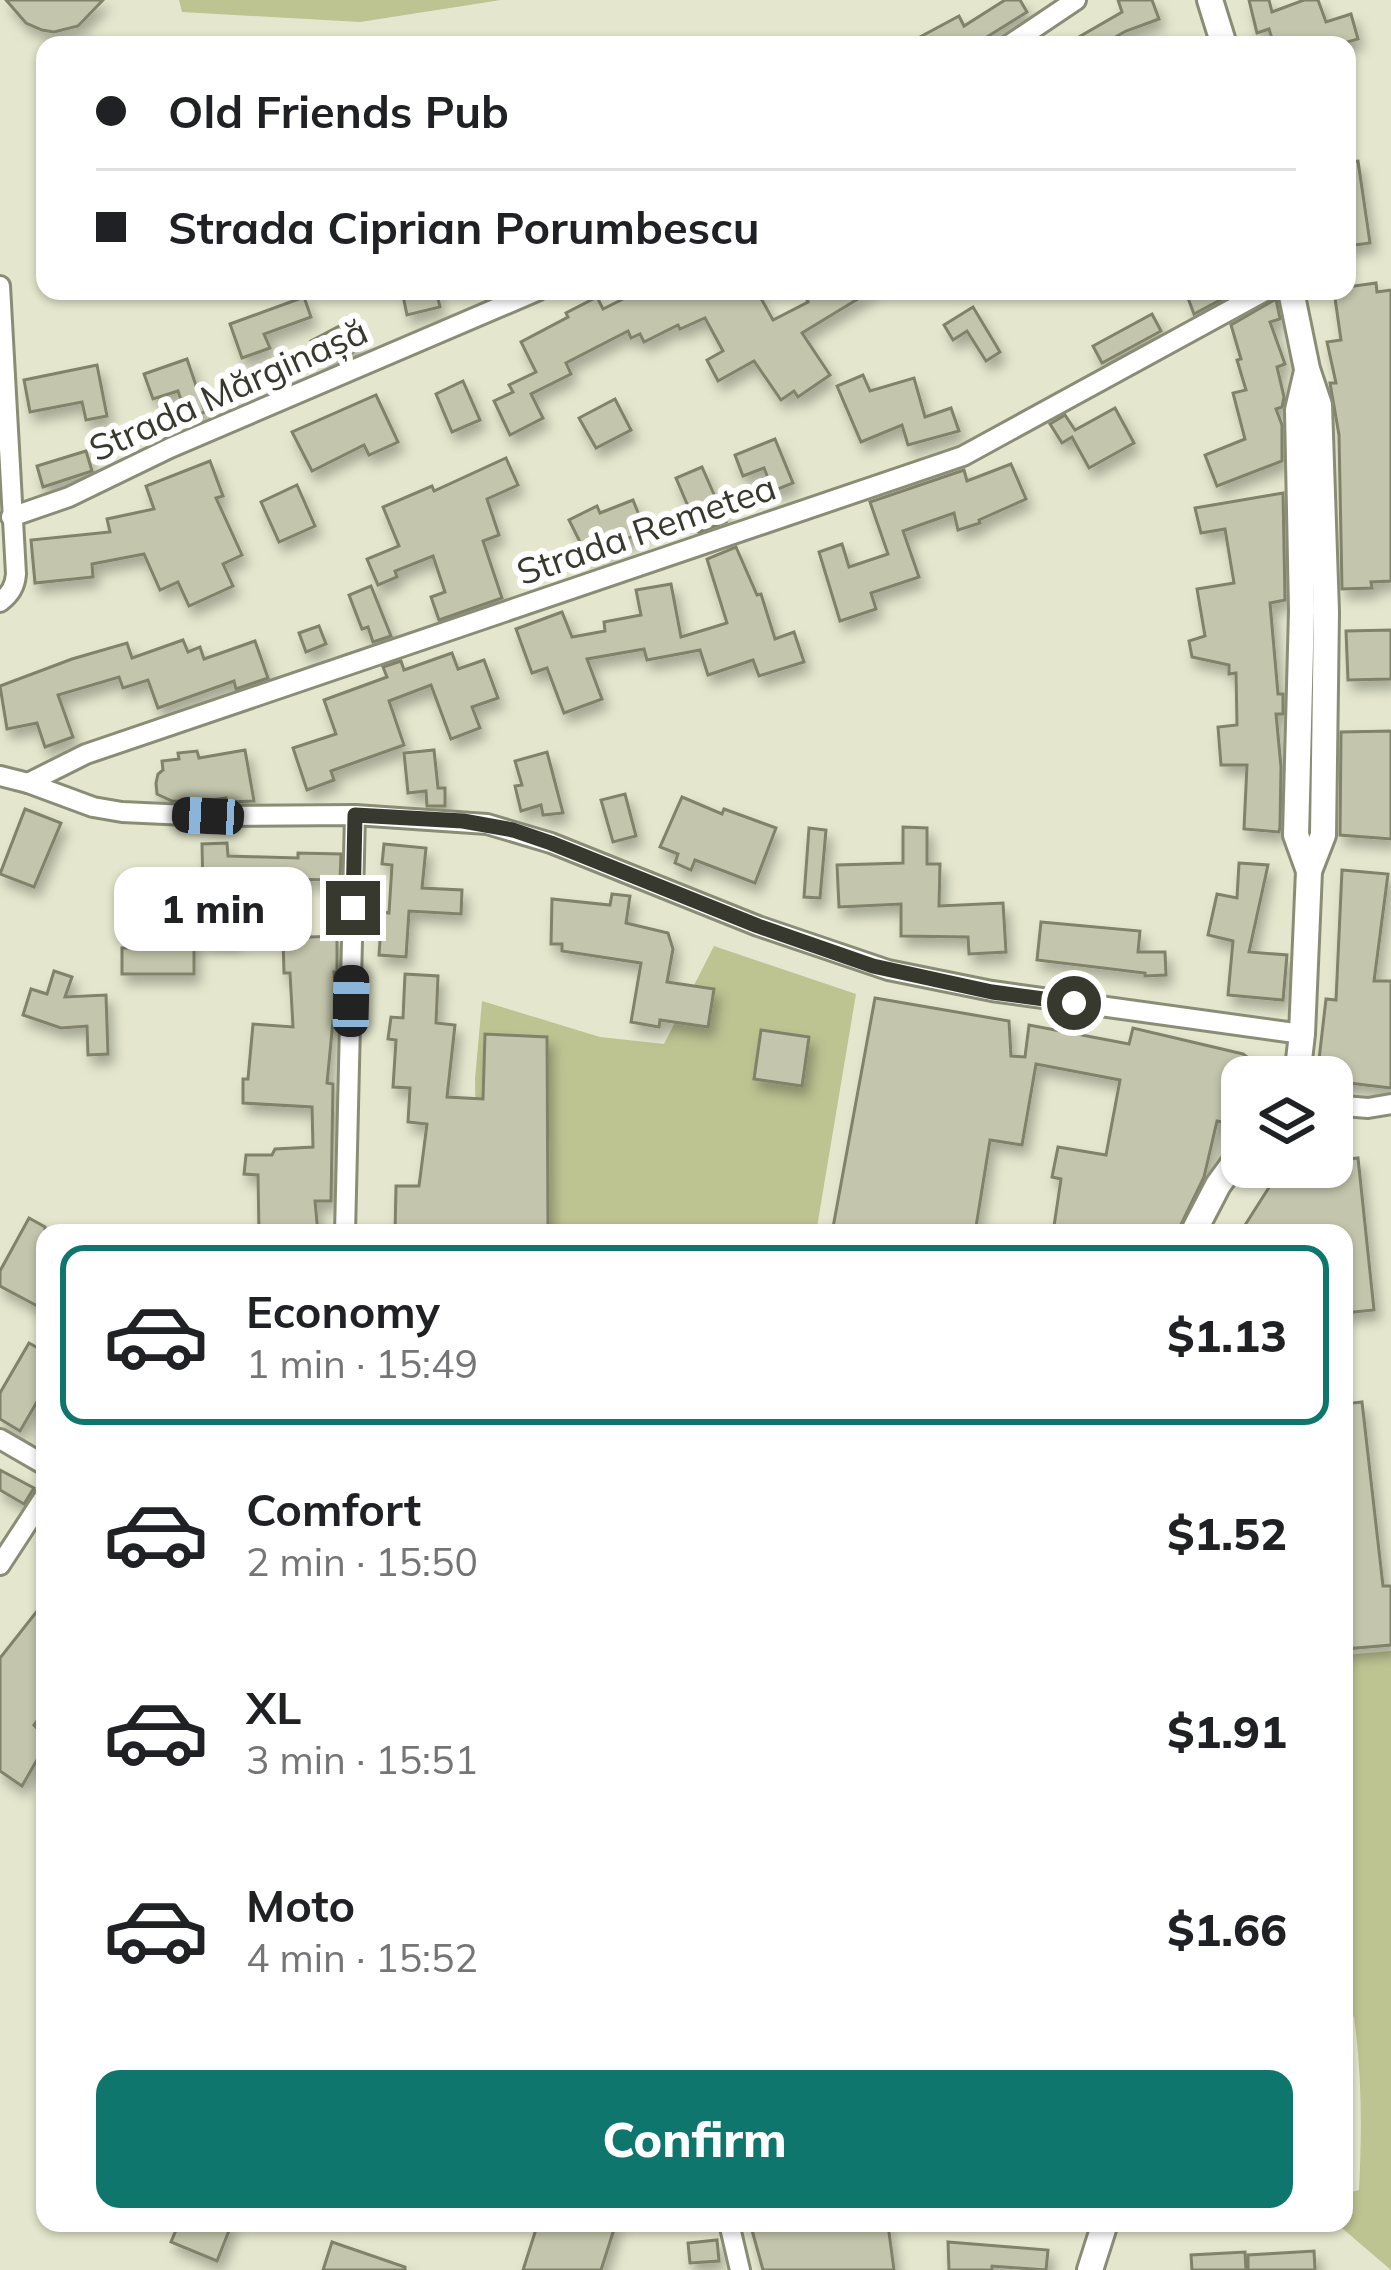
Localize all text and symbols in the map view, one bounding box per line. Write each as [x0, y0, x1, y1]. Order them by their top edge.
text: Old Friends Pub [168, 83, 509, 139]
text: Strada Ciprian Porumbescu [168, 199, 760, 255]
street label: Strada Mărginașă [82, 307, 375, 471]
street label: Strada Remetea [511, 464, 781, 594]
car [171, 796, 245, 836]
callout: 1 min [113, 866, 311, 950]
route end [326, 881, 380, 935]
text: 1 min [161, 884, 265, 933]
car [332, 965, 370, 1037]
route start [1047, 976, 1101, 1030]
map controls [1221, 1056, 1353, 1188]
button: layers [1221, 1056, 1353, 1188]
icon: car [102, 1281, 210, 1389]
text: Economy [246, 1283, 440, 1339]
text: $1.13 [1167, 1307, 1287, 1363]
text: 1 min · 15:49 [246, 1339, 478, 1388]
icon: car [102, 1479, 210, 1587]
text: Comfort [246, 1481, 421, 1537]
text: $1.52 [1167, 1505, 1287, 1561]
text: 2 min · 15:50 [246, 1537, 478, 1586]
icon: car [102, 1677, 210, 1785]
text: XL [246, 1679, 301, 1735]
text: $1.91 [1167, 1703, 1287, 1759]
text: 3 min · 15:51 [246, 1735, 478, 1784]
icon: car [102, 1875, 210, 1983]
text: Moto [246, 1877, 355, 1933]
text: $1.66 [1167, 1901, 1287, 1957]
text: 4 min · 15:52 [246, 1933, 478, 1982]
button: Confirm [96, 2070, 1293, 2208]

